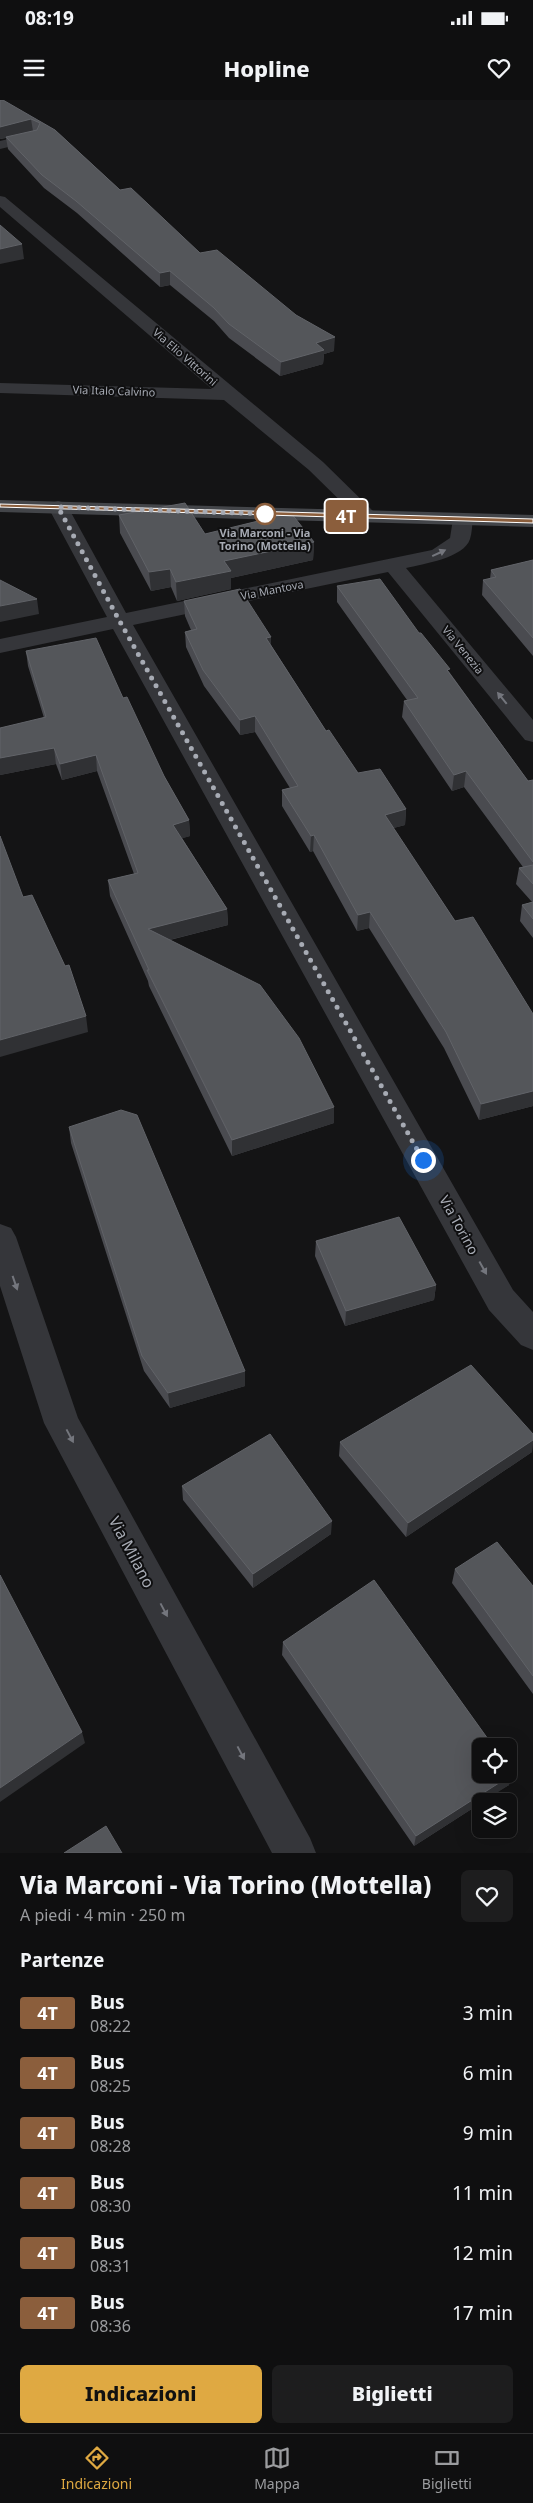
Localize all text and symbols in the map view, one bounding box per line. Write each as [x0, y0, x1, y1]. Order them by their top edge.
text: 08:19 [25, 5, 74, 31]
text: Hopline [223, 53, 310, 83]
icon: menu [20, 54, 48, 82]
icon: heart [485, 54, 513, 82]
street label: Via Elio Vittorini [150, 324, 221, 389]
street label: Via Italo Calvino [73, 382, 156, 399]
line badge: 4T [324, 500, 368, 532]
marker: Via Marconi - Via Torino (Mottella) [254, 503, 276, 525]
text: 4T [336, 504, 356, 528]
place label: Via Marconi - Via Torino (Mottella) [219, 525, 311, 553]
one-way arrow [431, 549, 446, 558]
street label: Via Mantova [239, 576, 305, 603]
street label: Via Venezia [439, 622, 488, 677]
one-way arrow [497, 691, 508, 704]
your location [411, 1148, 436, 1173]
street label: Via Torino [435, 1192, 484, 1258]
one-way arrow [479, 1261, 488, 1274]
one-way arrow [12, 1276, 20, 1291]
one-way arrow [65, 1430, 74, 1443]
street label: Via Milano [104, 1512, 160, 1592]
one-way arrow [159, 1603, 168, 1617]
map controls [472, 1738, 517, 1838]
button: locate [472, 1738, 517, 1783]
one-way arrow [237, 1746, 245, 1760]
button: layers [472, 1793, 517, 1838]
text: Via Marconi - Via Torino (Mottella) [20, 1868, 431, 1901]
button: heart [461, 1870, 513, 1922]
text: A piedi · 4 min · 250 m [20, 1904, 185, 1926]
text: Partenze [20, 1947, 104, 1973]
text: Bus [90, 1989, 125, 2015]
text: 3 min [463, 2000, 513, 2026]
text: 4T [37, 2001, 58, 2025]
text: 08:22 [90, 2015, 131, 2037]
text: Bus [90, 2049, 125, 2075]
text: 6 min [463, 2060, 513, 2086]
text: 4T [37, 2061, 58, 2085]
text: 08:25 [90, 2075, 131, 2097]
text: Bus [90, 2109, 125, 2135]
text: 9 min [463, 2120, 513, 2146]
text: 4T [37, 2121, 58, 2145]
text: 08:28 [90, 2135, 131, 2157]
text: Bus [90, 2169, 125, 2195]
text: 11 min [452, 2180, 513, 2206]
text: 4T [37, 2181, 58, 2205]
text: 08:30 [90, 2195, 131, 2217]
text: Bus [90, 2229, 125, 2255]
text: 12 min [452, 2240, 513, 2266]
text: 4T [37, 2241, 58, 2265]
text: 08:31 [90, 2255, 131, 2277]
text: Bus [90, 2289, 125, 2315]
text: 17 min [452, 2300, 513, 2326]
text: 4T [37, 2301, 58, 2325]
text: 08:36 [90, 2315, 131, 2337]
button: Indicazioni [20, 2365, 262, 2423]
button: Biglietti [272, 2365, 513, 2423]
tab: Indicazioni [61, 2444, 132, 2493]
tab: Mappa [254, 2444, 300, 2493]
tab: Biglietti [422, 2444, 472, 2493]

